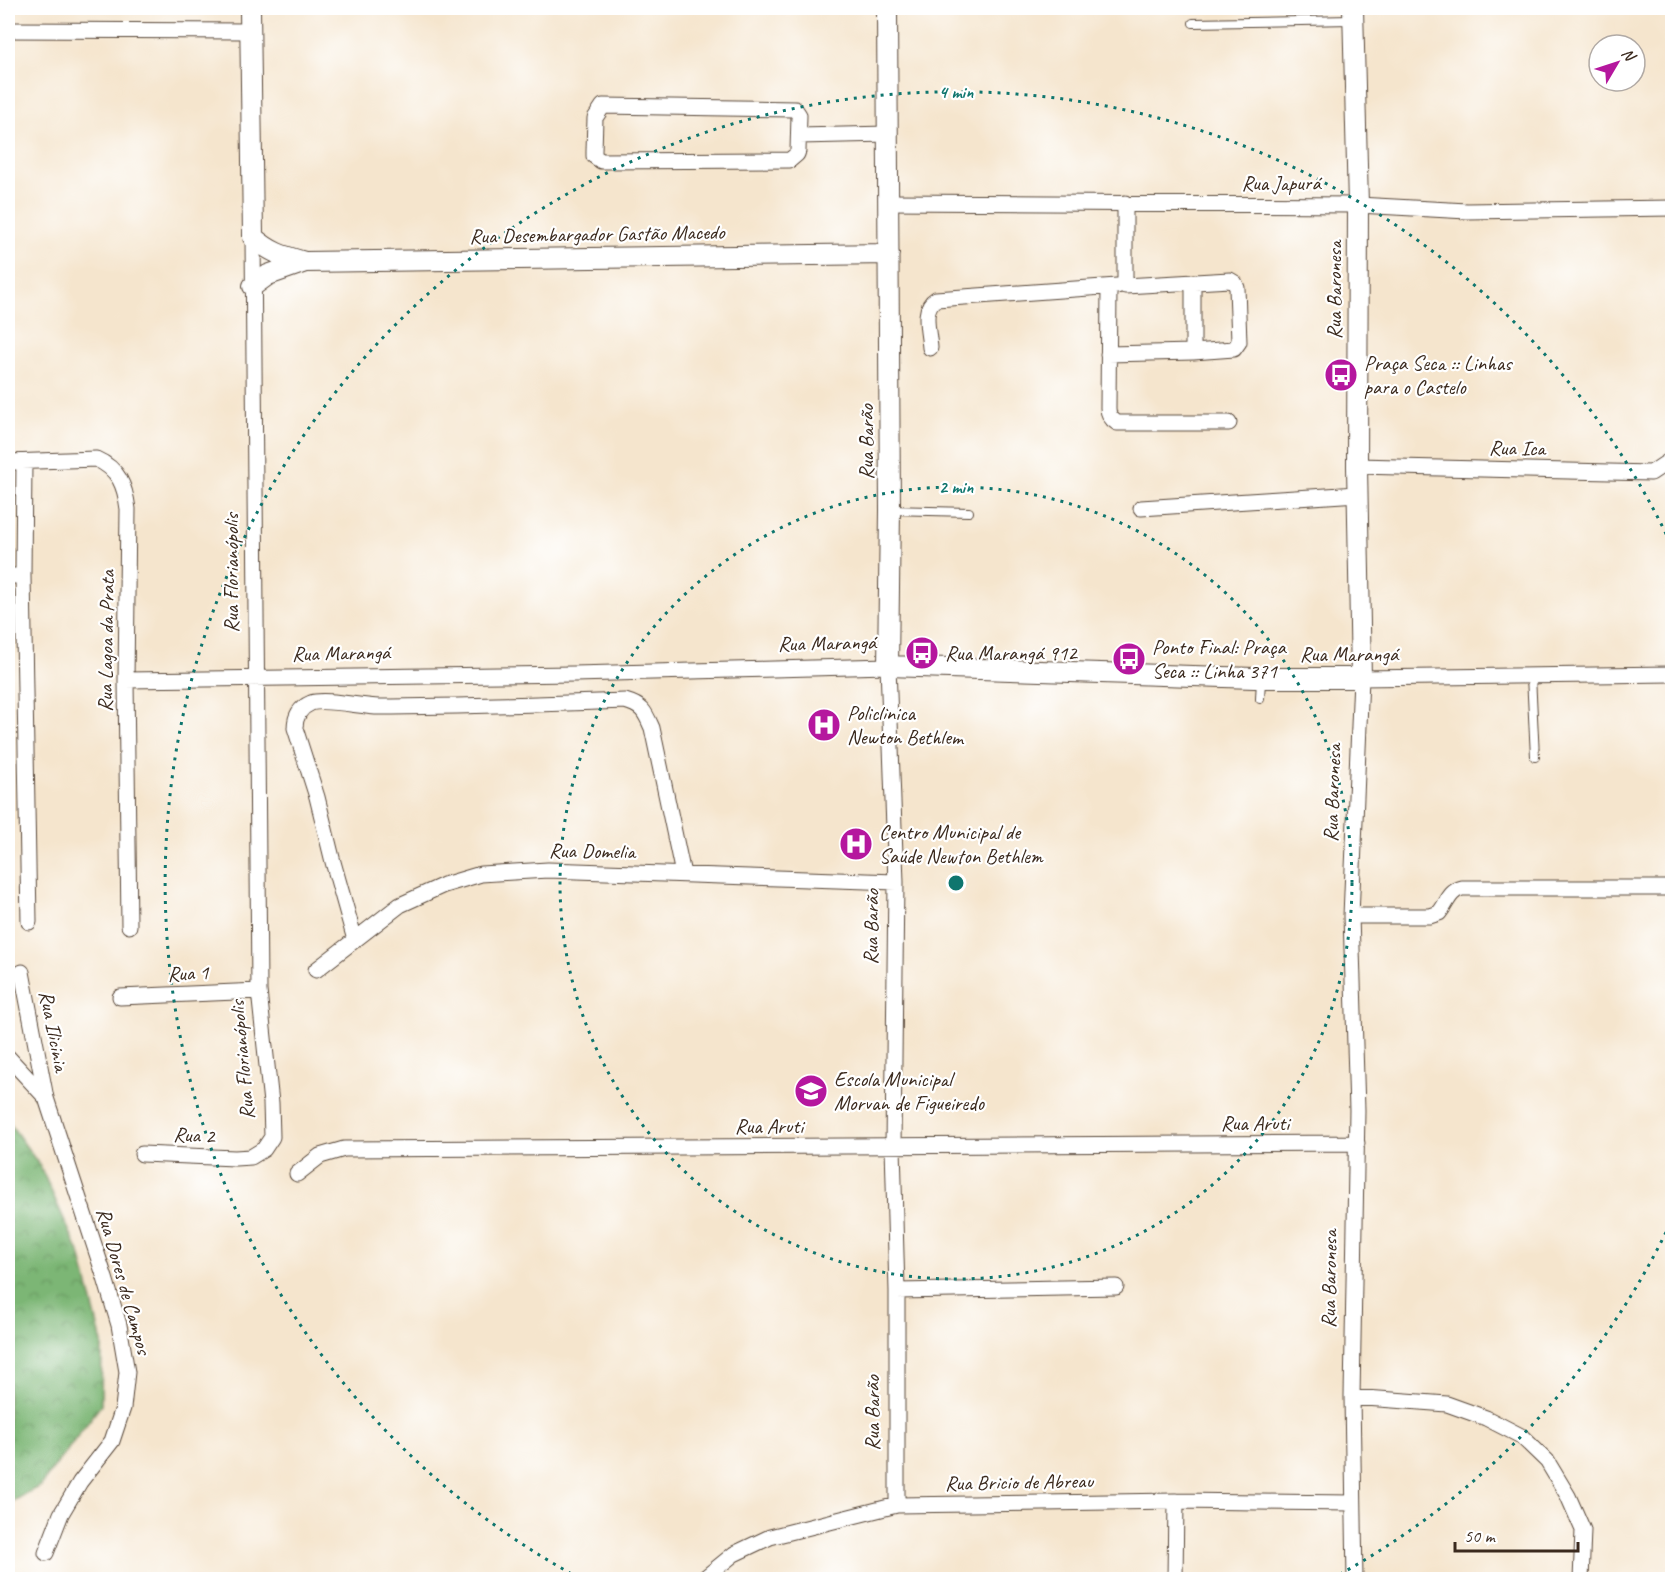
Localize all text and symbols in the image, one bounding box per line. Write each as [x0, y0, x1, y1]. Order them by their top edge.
north arrow [1587, 33, 1647, 93]
text: N [1617, 44, 1641, 67]
text: 4 min [939, 81, 974, 103]
street label: Rua Japurá [1241, 170, 1322, 196]
street label: Rua Desembargador Gastão Macedo [469, 219, 726, 249]
street label: Rua Baronesa [1321, 238, 1347, 339]
place label: Praça Seca :: Linhas para o Castelo [1364, 350, 1513, 400]
bus stop icon: Praça Seca :: Linhas para o Castelo [1323, 357, 1359, 393]
street label: Rua Barão [853, 403, 879, 480]
street label: Rua Ica [1489, 435, 1548, 462]
text: 2 min [939, 476, 974, 498]
street label: Rua Florianópolis [218, 511, 244, 633]
street label: Rua Lagoa da Prata [92, 568, 120, 712]
street label: Rua Marangá [778, 629, 878, 657]
place label: Ponto Final: Praça Seca :: Linha 371 [1152, 634, 1287, 684]
bus stop icon: Rua Marangá 912 [904, 635, 940, 671]
street label: Rua Marangá [292, 639, 392, 667]
place label: Rua Marangá 912 [945, 640, 1078, 666]
bus stop icon: Ponto Final: Praça Seca :: Linha 371 [1111, 641, 1147, 677]
street label: Rua Marangá [1300, 641, 1400, 667]
place label: Policlinica Newton Bethlem [847, 700, 965, 750]
hospital icon: Policlinica Newton Bethlem [806, 707, 842, 743]
street label: Rua Baronesa [1317, 741, 1347, 843]
place label: Centro Municipal de Saúde Newton Bethlem [879, 819, 1044, 869]
hospital icon: Centro Municipal de Saúde Newton Bethlem [838, 826, 874, 862]
street label: Rua Domelia [549, 837, 638, 865]
centre of rings [946, 873, 966, 893]
street label: Rua Barão [857, 887, 885, 965]
street label: Rua 1 [167, 959, 211, 987]
street label: Rua Ilicinia [33, 989, 75, 1076]
street label: Rua Florianópolis [224, 998, 260, 1121]
place label: Escola Municipal Morvan de Figueiredo [834, 1066, 985, 1116]
school or university icon: Escola Municipal Morvan de Figueiredo [793, 1073, 829, 1109]
street label: Rua Aruti [1221, 1110, 1292, 1136]
street label: Rua Aruti [735, 1113, 806, 1139]
street label: Rua 2 [173, 1121, 217, 1149]
street label: Rua Dores de Campos [91, 1205, 158, 1359]
street label: Rua Baronesa [1315, 1227, 1343, 1328]
street label: Rua Barão [859, 1374, 885, 1451]
street label: Rua Bricio de Abreau [945, 1468, 1095, 1496]
scale bar [1455, 1515, 1578, 1553]
text: 50 m [1464, 1525, 1497, 1547]

